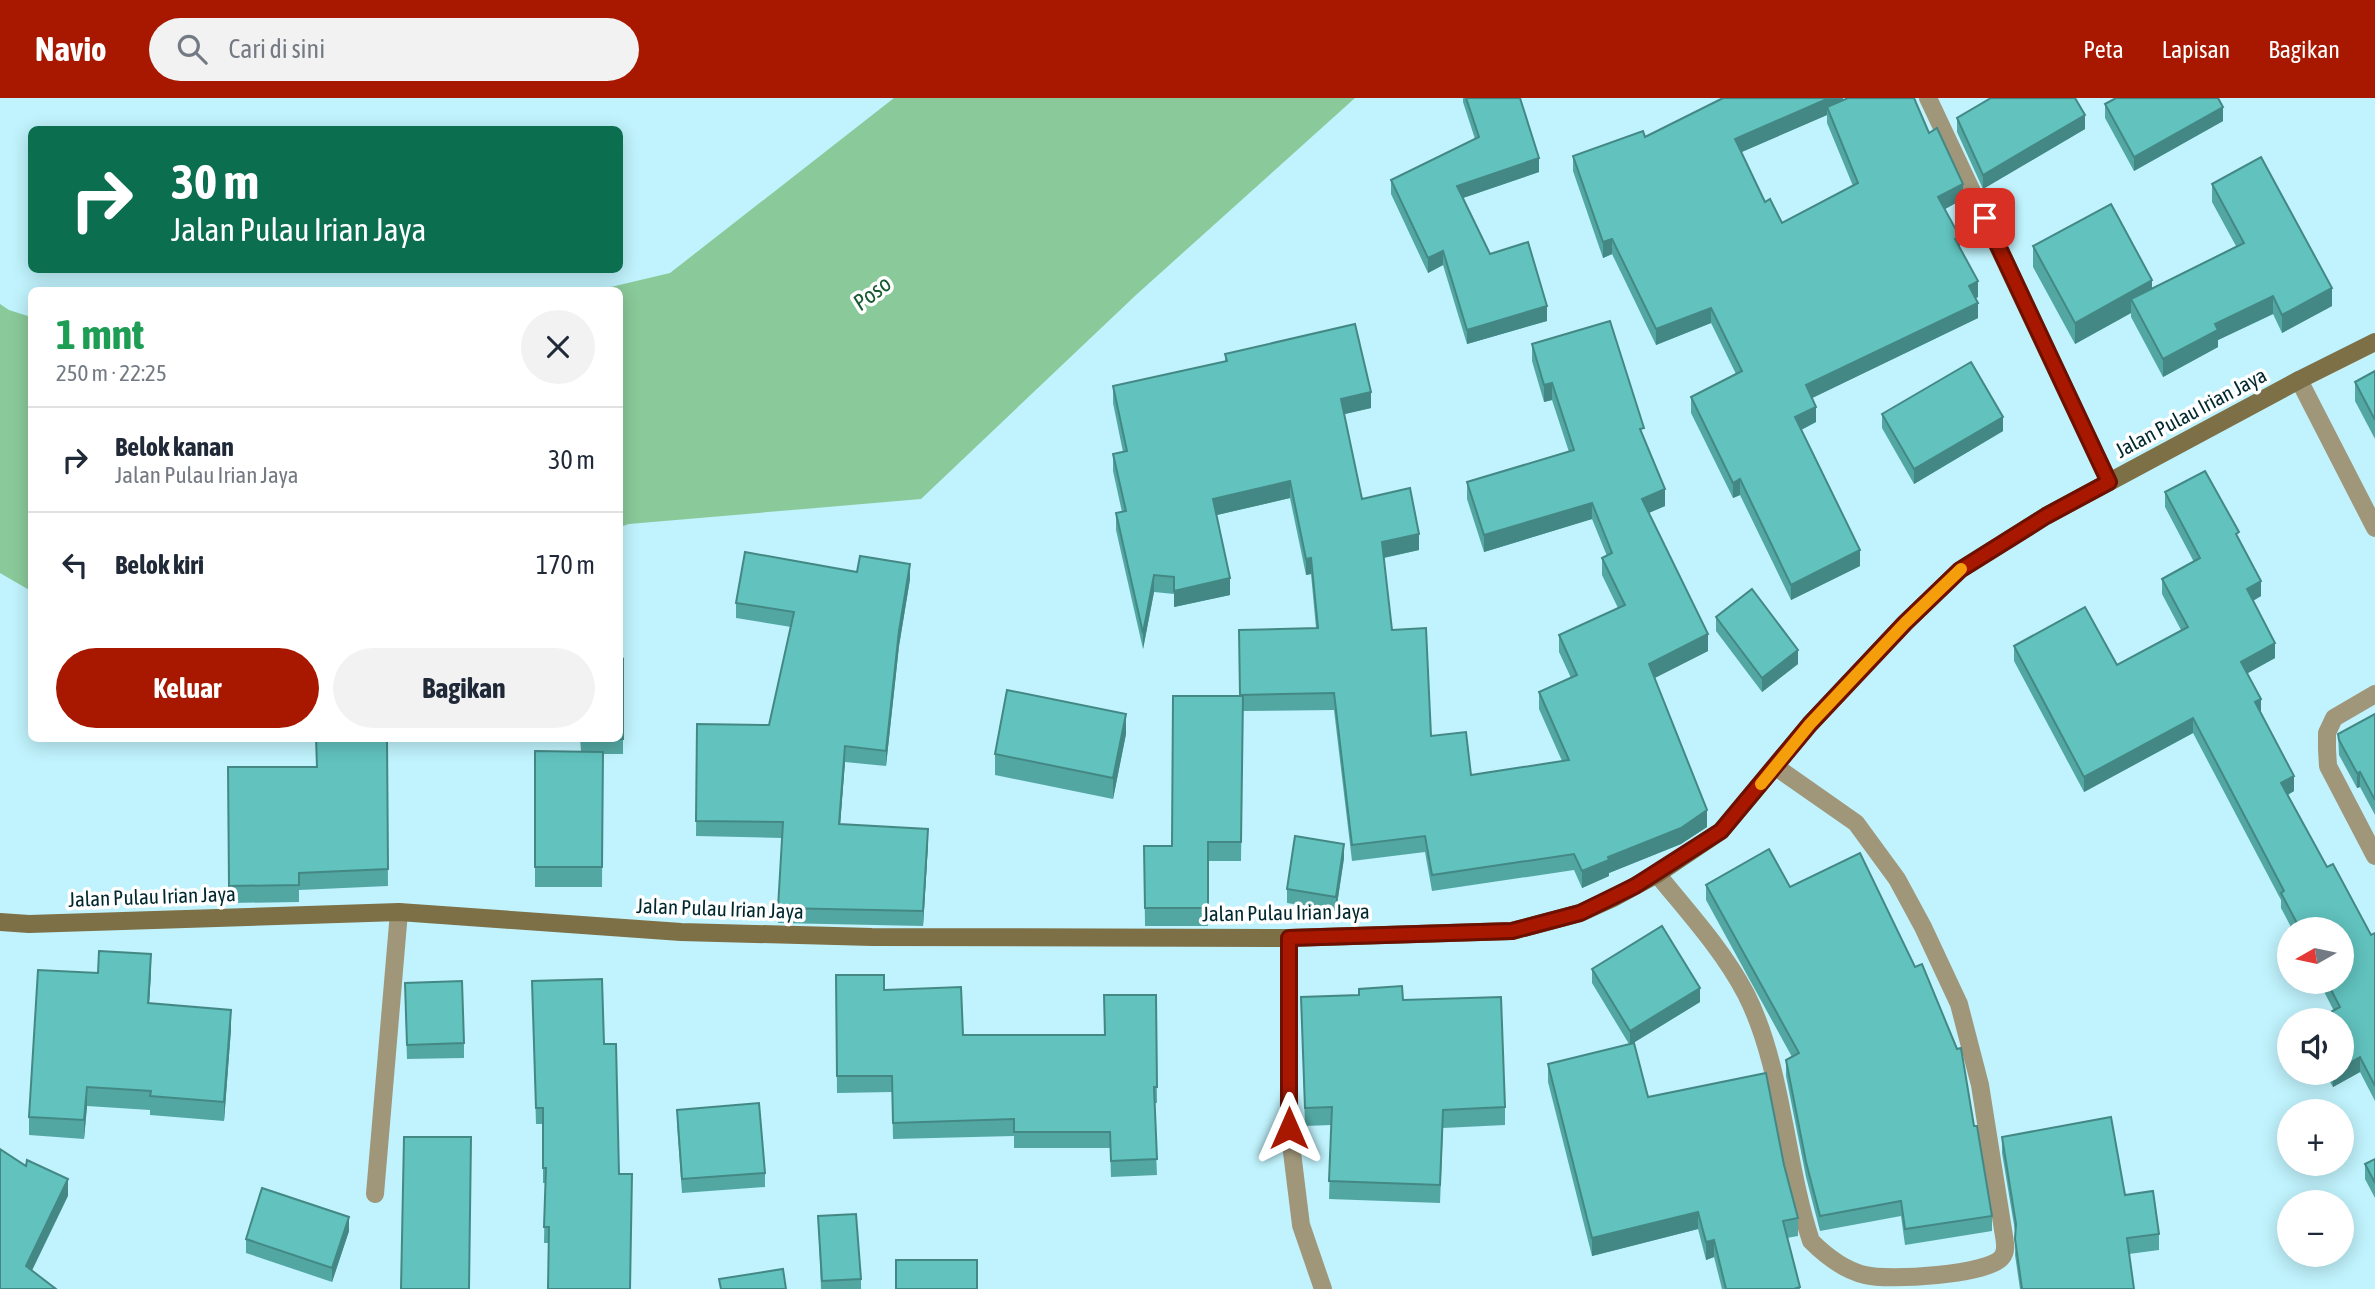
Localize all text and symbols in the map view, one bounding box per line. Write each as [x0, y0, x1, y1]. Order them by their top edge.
search box [149, 18, 639, 81]
text: Navio [35, 30, 107, 68]
icon: search [173, 30, 211, 68]
text: Cari di sini [229, 34, 325, 64]
text: Peta [2083, 36, 2124, 63]
text: Lapisan [2162, 36, 2230, 63]
text: Bagikan [2268, 36, 2340, 63]
text: 30 m [171, 153, 259, 209]
icon: right [56, 154, 147, 245]
pin [1955, 188, 2015, 248]
icon: arrive [1966, 199, 2004, 237]
text: Jalan Pulau Irian Jaya [171, 211, 426, 248]
water label: Poso [848, 270, 896, 316]
text: 1 mnt [56, 310, 144, 358]
button: close [521, 310, 595, 384]
text: 250 m · 22:25 [56, 360, 167, 386]
street label: Jalan Pulau Irian Jaya [2111, 362, 2270, 462]
text: Belok kanan [115, 432, 234, 462]
icon: right [56, 441, 94, 479]
text: 30 m [548, 445, 595, 475]
text: Jalan Pulau Irian Jaya [115, 462, 299, 488]
icon: left [56, 546, 94, 584]
text: Belok kiri [115, 550, 204, 580]
text: 170 m [536, 550, 595, 580]
button: Keluar [56, 648, 319, 728]
button: Bagikan [333, 648, 595, 728]
street label: Jalan Pulau Irian Jaya [68, 881, 236, 911]
street label: Jalan Pulau Irian Jaya [636, 893, 804, 923]
street label: Jalan Pulau Irian Jaya [1202, 899, 1370, 925]
north arrow [2277, 917, 2354, 994]
map controls [2277, 917, 2354, 1267]
button: sound [2277, 1008, 2354, 1085]
position arrow [1252, 1091, 1326, 1165]
button: + [2277, 1099, 2354, 1176]
button: − [2277, 1190, 2354, 1267]

